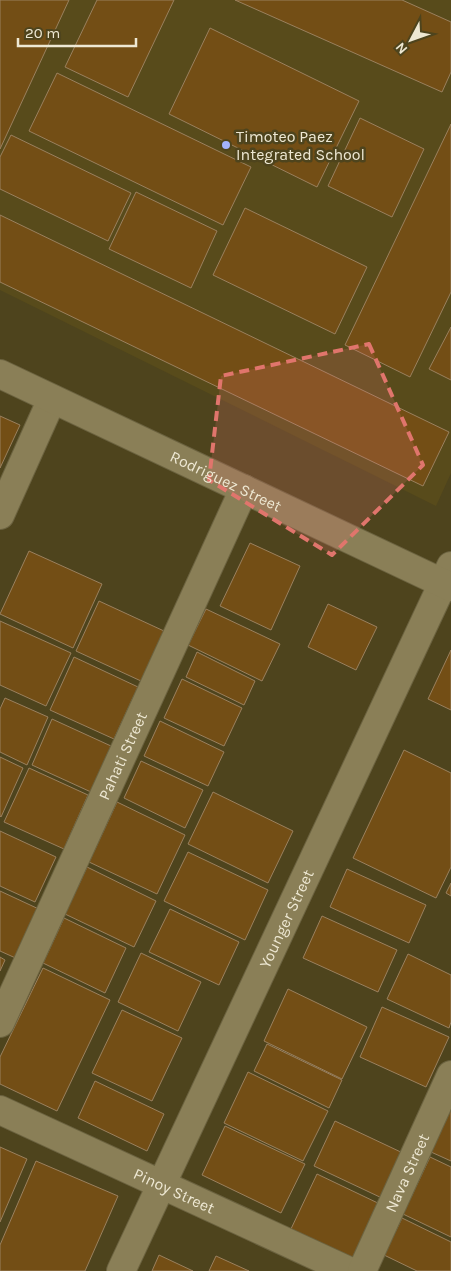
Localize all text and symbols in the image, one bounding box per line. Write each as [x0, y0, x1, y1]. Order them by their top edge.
scale bar [18, 15, 135, 47]
north arrow [386, 15, 436, 65]
text: 20 m [25, 24, 60, 42]
text: N [392, 39, 411, 58]
place label: Timoteo Paez Integrated School [236, 127, 365, 164]
marker: Timoteo Paez Integrated School [220, 139, 232, 151]
street label: Rodriguez Street [167, 446, 285, 515]
street label: Pahati Street [94, 709, 151, 803]
street label: Younger Street [255, 866, 317, 971]
street label: Nava Street [381, 1130, 433, 1215]
street label: Pinoy Street [131, 1164, 218, 1217]

